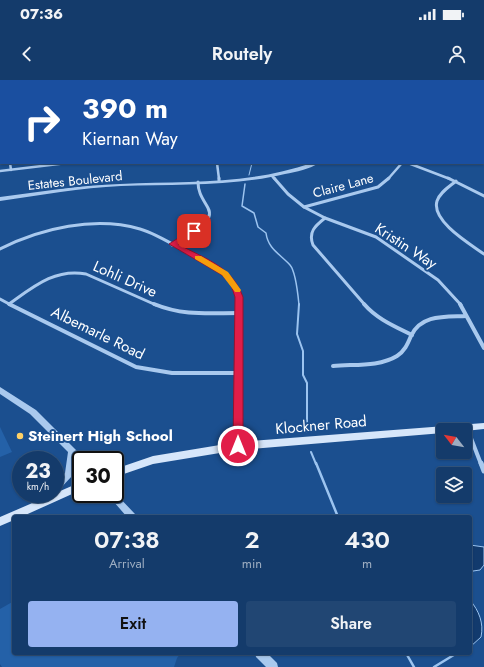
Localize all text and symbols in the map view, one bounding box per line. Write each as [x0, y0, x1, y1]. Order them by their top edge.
text: 07:36 [20, 3, 63, 25]
text: Routely [212, 41, 272, 67]
icon: back [16, 43, 38, 65]
icon: person [446, 43, 468, 65]
text: 390 m [82, 88, 168, 129]
icon: right [16, 96, 68, 148]
text: Kiernan Way [82, 126, 178, 152]
street label: Estates Boulevard [27, 166, 123, 195]
street label: Claire Lane [311, 168, 376, 203]
pin [177, 214, 211, 248]
street label: Kristin Way [370, 218, 442, 275]
icon: arrive [183, 220, 205, 242]
street label: Lohli Drive [89, 255, 161, 303]
street label: Albemarle Road [47, 301, 149, 365]
street label: Klockner Road [274, 410, 368, 440]
north arrow [436, 423, 472, 459]
map controls [436, 423, 472, 503]
place label: Steinert High School [28, 425, 173, 447]
position arrow [217, 425, 259, 467]
marker: Steinert High School [15, 431, 25, 441]
speed limit sign: 30 [72, 451, 124, 503]
text: 23 [25, 457, 51, 486]
button: layers [436, 467, 472, 503]
text: km/h [27, 479, 49, 494]
text: 07:38 [94, 522, 160, 557]
text: 2 [244, 522, 260, 557]
text: 430 [344, 522, 390, 557]
text: Arrival [109, 554, 145, 573]
text: min [242, 554, 262, 573]
text: m [362, 554, 372, 573]
button: Exit [28, 601, 238, 647]
button: Share [246, 601, 456, 647]

